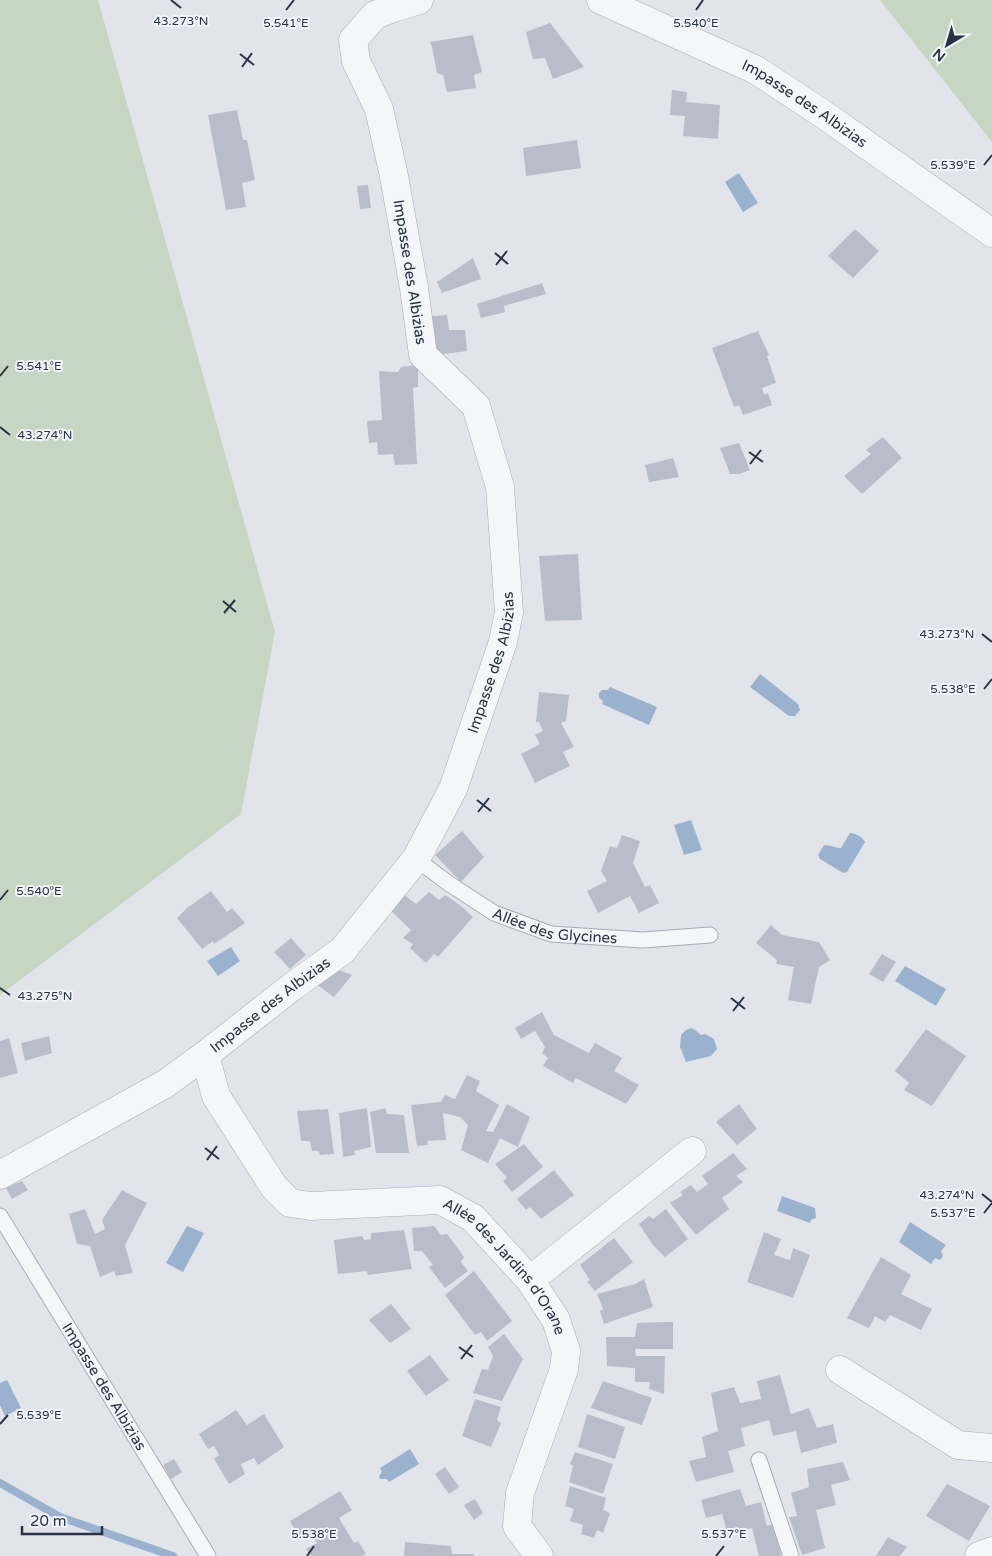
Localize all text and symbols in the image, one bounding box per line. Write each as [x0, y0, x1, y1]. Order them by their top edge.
text: 43.273°N [154, 14, 208, 28]
text: 5.541°E [263, 16, 309, 30]
text: 5.540°E [673, 16, 719, 30]
north arrow [922, 20, 972, 70]
text: N [930, 45, 949, 65]
street label: Impasse des Albizias [739, 56, 871, 151]
text: 5.539°E [930, 158, 976, 172]
street label: Impasse des Albizias [390, 198, 430, 346]
text: 5.541°E [16, 359, 62, 373]
text: 43.274°N [18, 428, 72, 442]
street label: Impasse des Albizias [464, 591, 518, 736]
text: 43.273°N [920, 627, 974, 641]
text: 5.538°E [930, 682, 976, 696]
text: 5.540°E [16, 884, 62, 898]
street label: Allée des Glycines [490, 904, 618, 947]
street label: Impasse des Albizias [206, 953, 334, 1057]
text: 43.275°N [18, 989, 72, 1003]
text: 43.274°N [920, 1188, 974, 1202]
street label: Allée des Jardins d'Orane [440, 1194, 569, 1337]
text: 5.537°E [930, 1206, 976, 1220]
street label: Impasse des Albizias [58, 1319, 150, 1454]
text: 5.539°E [16, 1408, 62, 1422]
scale bar [22, 1504, 102, 1536]
text: 20 m [30, 1512, 67, 1530]
text: 5.538°E [291, 1527, 337, 1541]
text: 5.537°E [701, 1527, 747, 1541]

